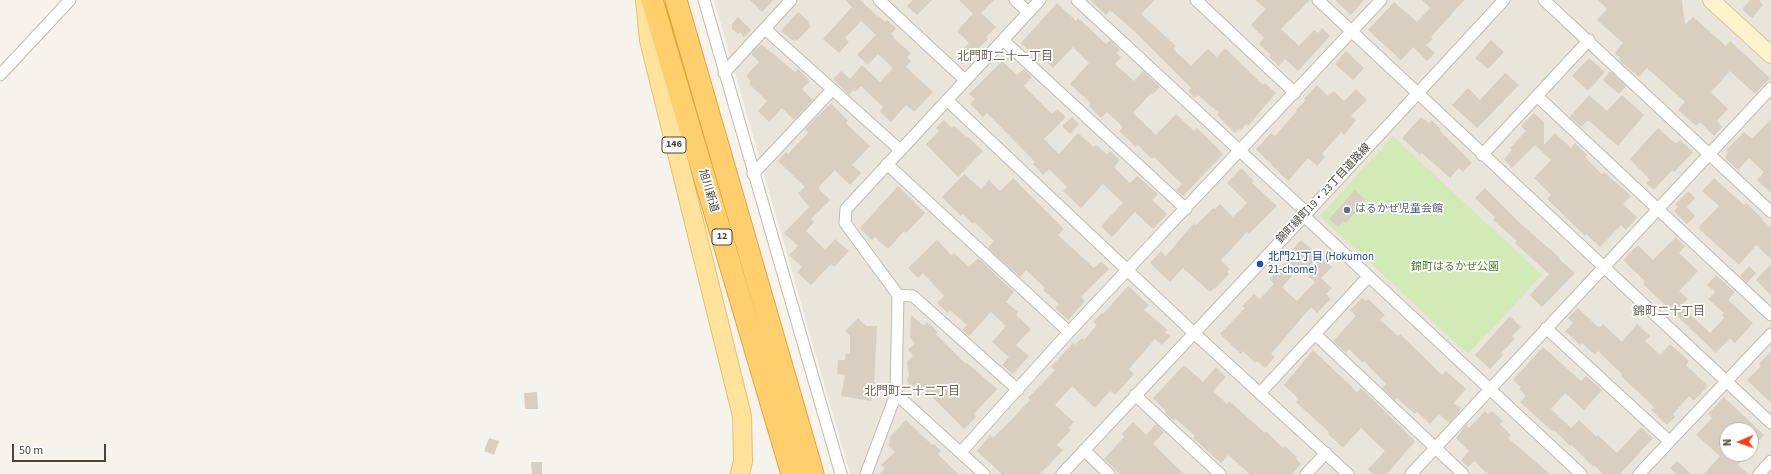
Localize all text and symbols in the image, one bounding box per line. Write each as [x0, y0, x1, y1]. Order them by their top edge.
district label: 北門町二十一丁目 [957, 50, 1053, 64]
road number: 146 [662, 137, 686, 153]
street label: 錦町緑町19・23丁目道路線 [1274, 141, 1374, 247]
street label: 旭川新道 [696, 168, 720, 214]
place label: はるかぜ児童会館 [1355, 203, 1443, 217]
marker: はるかぜ児童会館 [1342, 205, 1352, 215]
road number: 12 [712, 229, 732, 245]
place label: 北門21丁目 (Hokumon 21-chome) [1268, 251, 1374, 277]
marker: 北門21丁目 (Hokumon 21-chome) [1255, 259, 1265, 269]
park label: 錦町はるかぜ公園 [1411, 261, 1499, 275]
district label: 錦町二十丁目 [1633, 305, 1705, 319]
district label: 北門町二十二丁目 [864, 385, 960, 399]
north arrow [1719, 422, 1759, 462]
scale bar [14, 436, 108, 462]
text: N [1720, 438, 1735, 446]
text: 50 m [19, 442, 43, 459]

